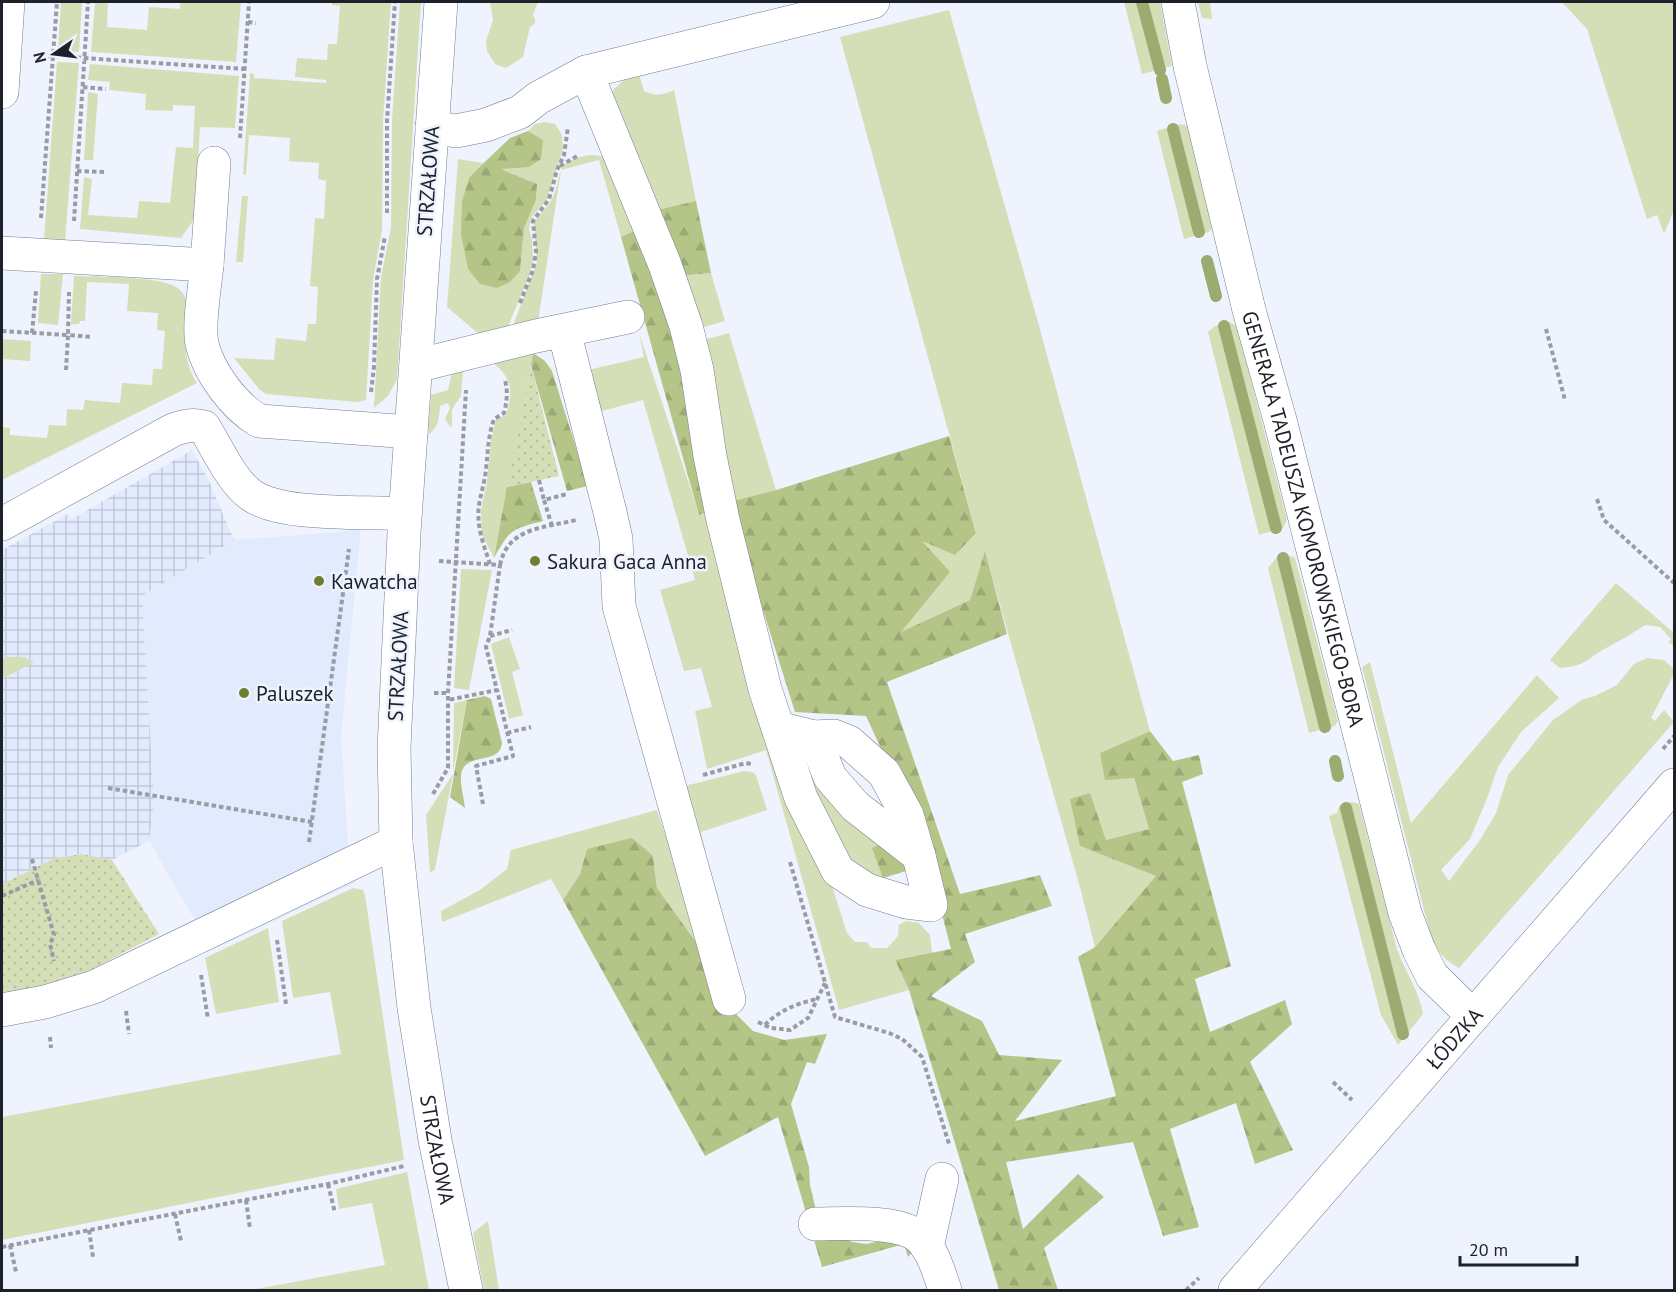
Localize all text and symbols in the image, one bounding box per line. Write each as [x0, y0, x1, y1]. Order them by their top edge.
north arrow [24, 24, 84, 84]
text: N [28, 50, 50, 65]
street label: STRZAŁOWA [411, 124, 445, 237]
street label: GENERAŁA TADEUSZA KOMOROWSKIEGO-BORA [1236, 308, 1371, 730]
place label: Sakura Gaca Anna [547, 548, 707, 575]
marker: Sakura Gaca Anna [528, 554, 542, 568]
place label: Kawatcha [331, 568, 418, 595]
marker: Kawatcha [312, 574, 326, 588]
street label: STRZAŁOWA [382, 609, 414, 722]
place label: Paluszek [256, 680, 334, 707]
marker: Paluszek [237, 686, 251, 700]
street label: ŁÓDZKA [1420, 1001, 1489, 1074]
street label: STRZAŁOWA [415, 1093, 462, 1207]
scale bar [1460, 1229, 1577, 1267]
text: 20 m [1469, 1238, 1508, 1261]

